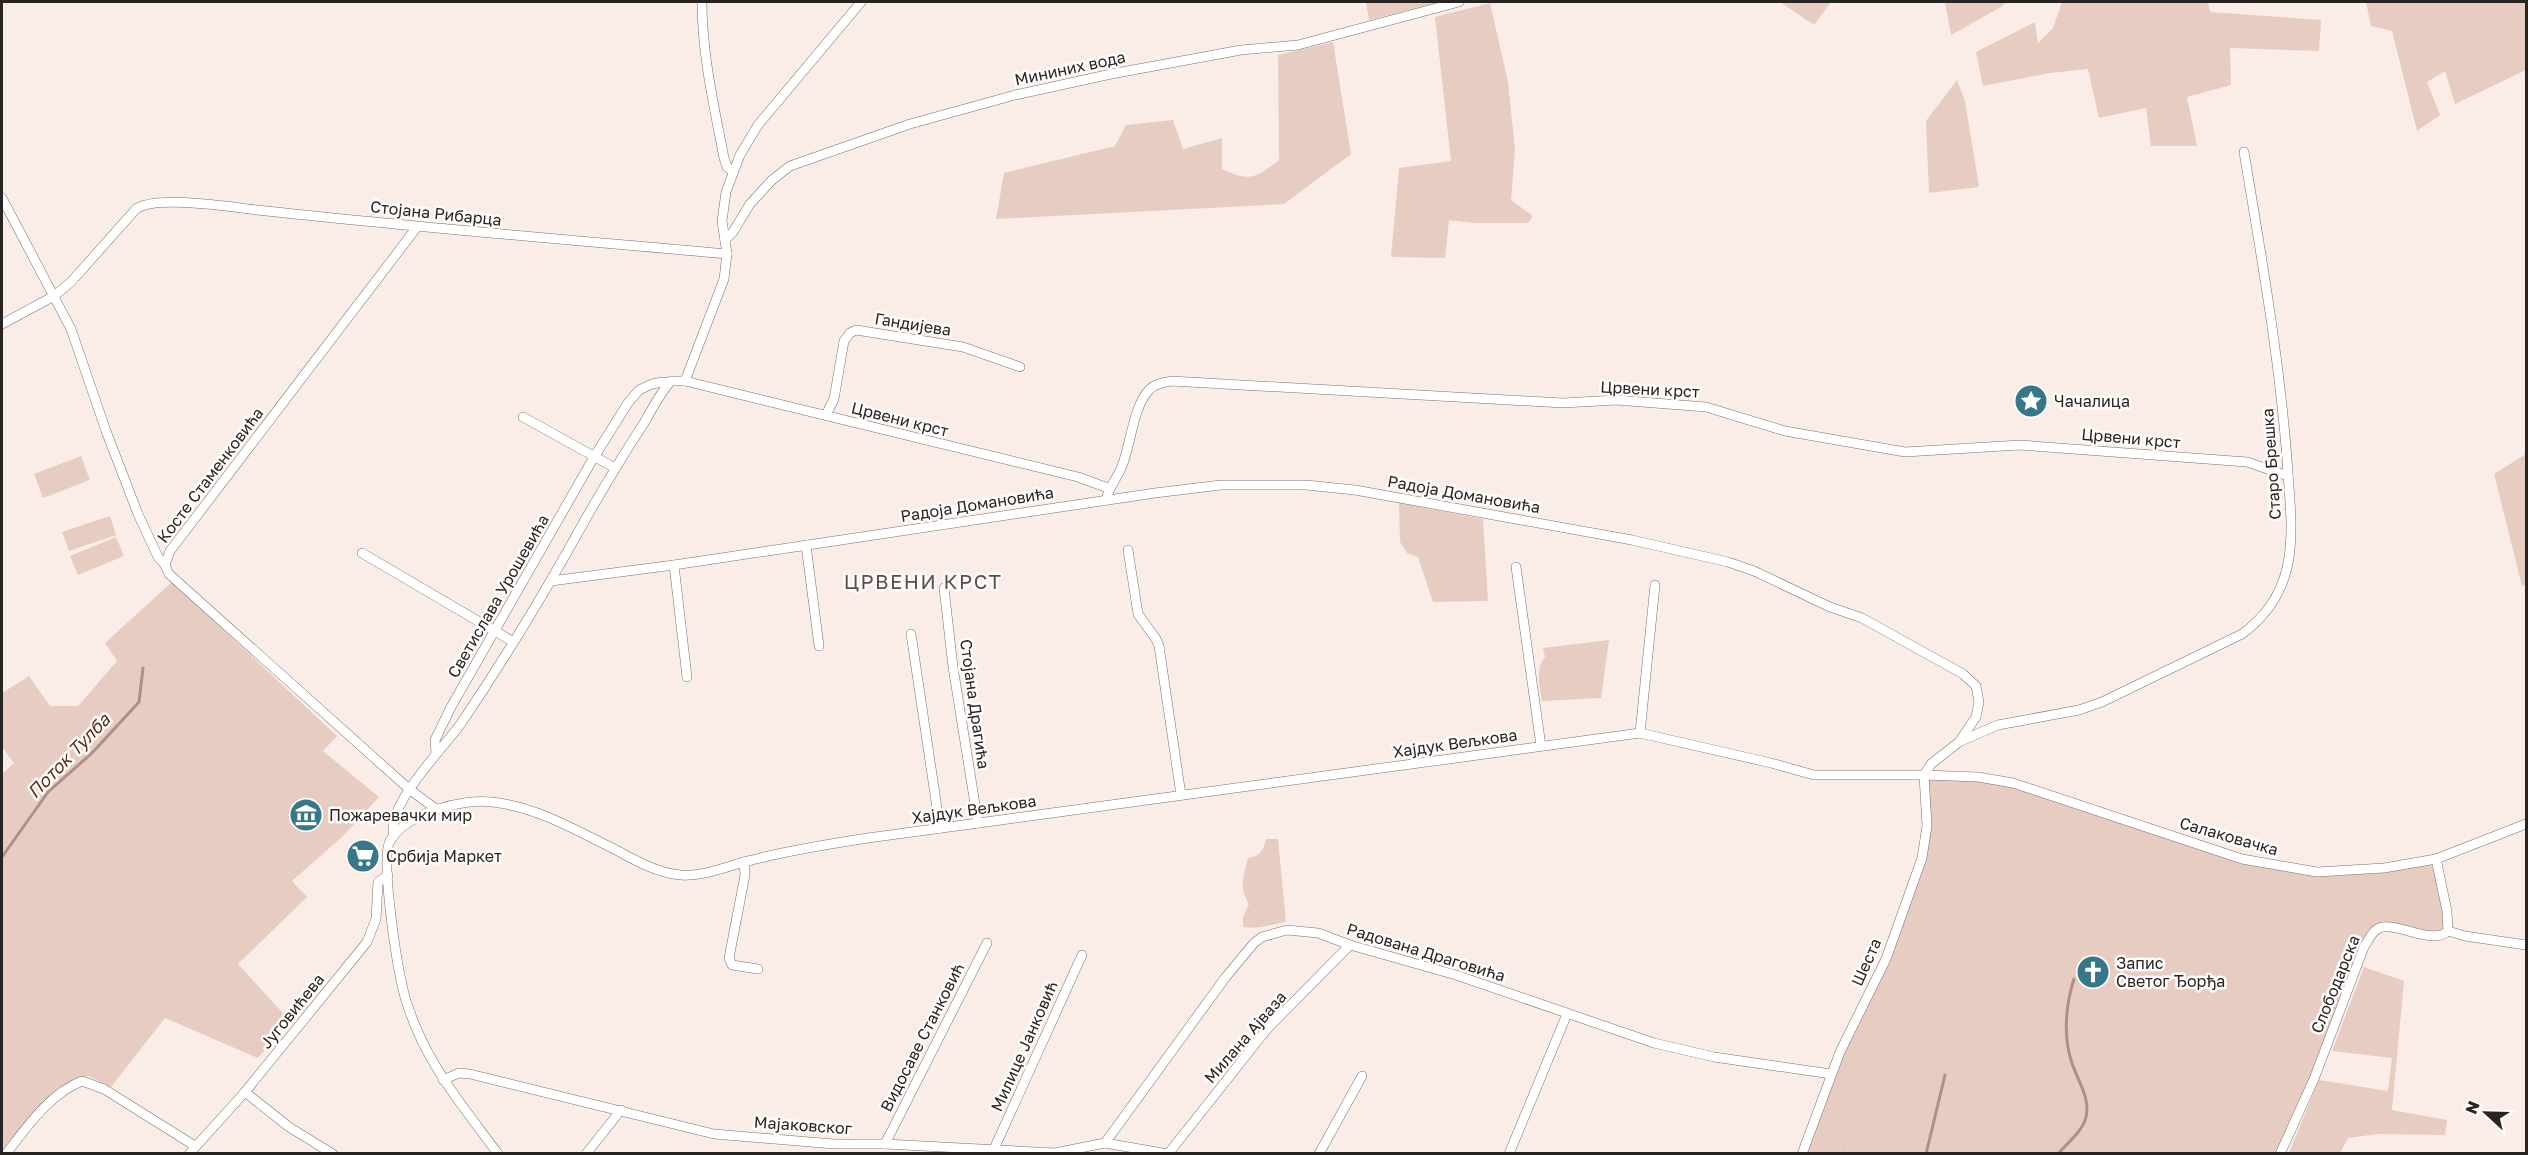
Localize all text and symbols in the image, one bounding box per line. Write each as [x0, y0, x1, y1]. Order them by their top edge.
street label: Мининих вода [1013, 46, 1127, 90]
street label: Стојана Рибарца [369, 196, 503, 230]
street label: Гандијева [873, 308, 953, 340]
street label: Црвени крст [1600, 376, 1700, 402]
place icon: Чачалица [2013, 383, 2049, 419]
place label: Чачалица [2054, 391, 2130, 411]
street label: Црвени крст [849, 397, 951, 441]
street label: Косте Стаменковића [153, 403, 267, 547]
street label: Старо Брешка [2257, 408, 2285, 520]
street label: Црвени крст [2081, 424, 2182, 452]
street label: Радоја Домановића [1386, 471, 1542, 517]
street label: Радоја Домановића [899, 482, 1055, 526]
street label: Светислава Урошевића [443, 511, 553, 681]
district label: ЦРВЕНИ КРСТ [844, 569, 1002, 593]
street label: Стојана Драгића [956, 638, 994, 770]
water label: Поток Тулба [22, 708, 115, 802]
street label: Хајдук Вељкова [1392, 724, 1518, 762]
street label: Хајдук Вељкова [911, 790, 1037, 828]
museum icon: Пожаревачки мир [288, 797, 324, 833]
place label: Пожаревачки мир [329, 805, 472, 825]
street label: Салаковачка [2177, 812, 2281, 860]
supermarket icon: Србија Маркет [345, 838, 381, 874]
place label: Србија Маркет [386, 846, 502, 866]
street label: Радована Драговића [1344, 918, 1508, 986]
street label: Слободарска [2306, 932, 2364, 1036]
street label: Шеста [1847, 935, 1885, 989]
place label: Запис Светог Ђорђа [2116, 953, 2225, 991]
church icon: Запис Светог Ђорђа [2075, 954, 2111, 990]
street label: Видосаве Станковић [876, 959, 968, 1115]
street label: Југовићева [256, 969, 328, 1053]
street label: Милице Јанковић [986, 978, 1062, 1114]
street label: Милана Ајваза [1200, 987, 1290, 1087]
north arrow [2456, 1083, 2516, 1143]
text: N [2461, 1098, 2484, 1117]
street label: Мајаковског [753, 1112, 853, 1138]

